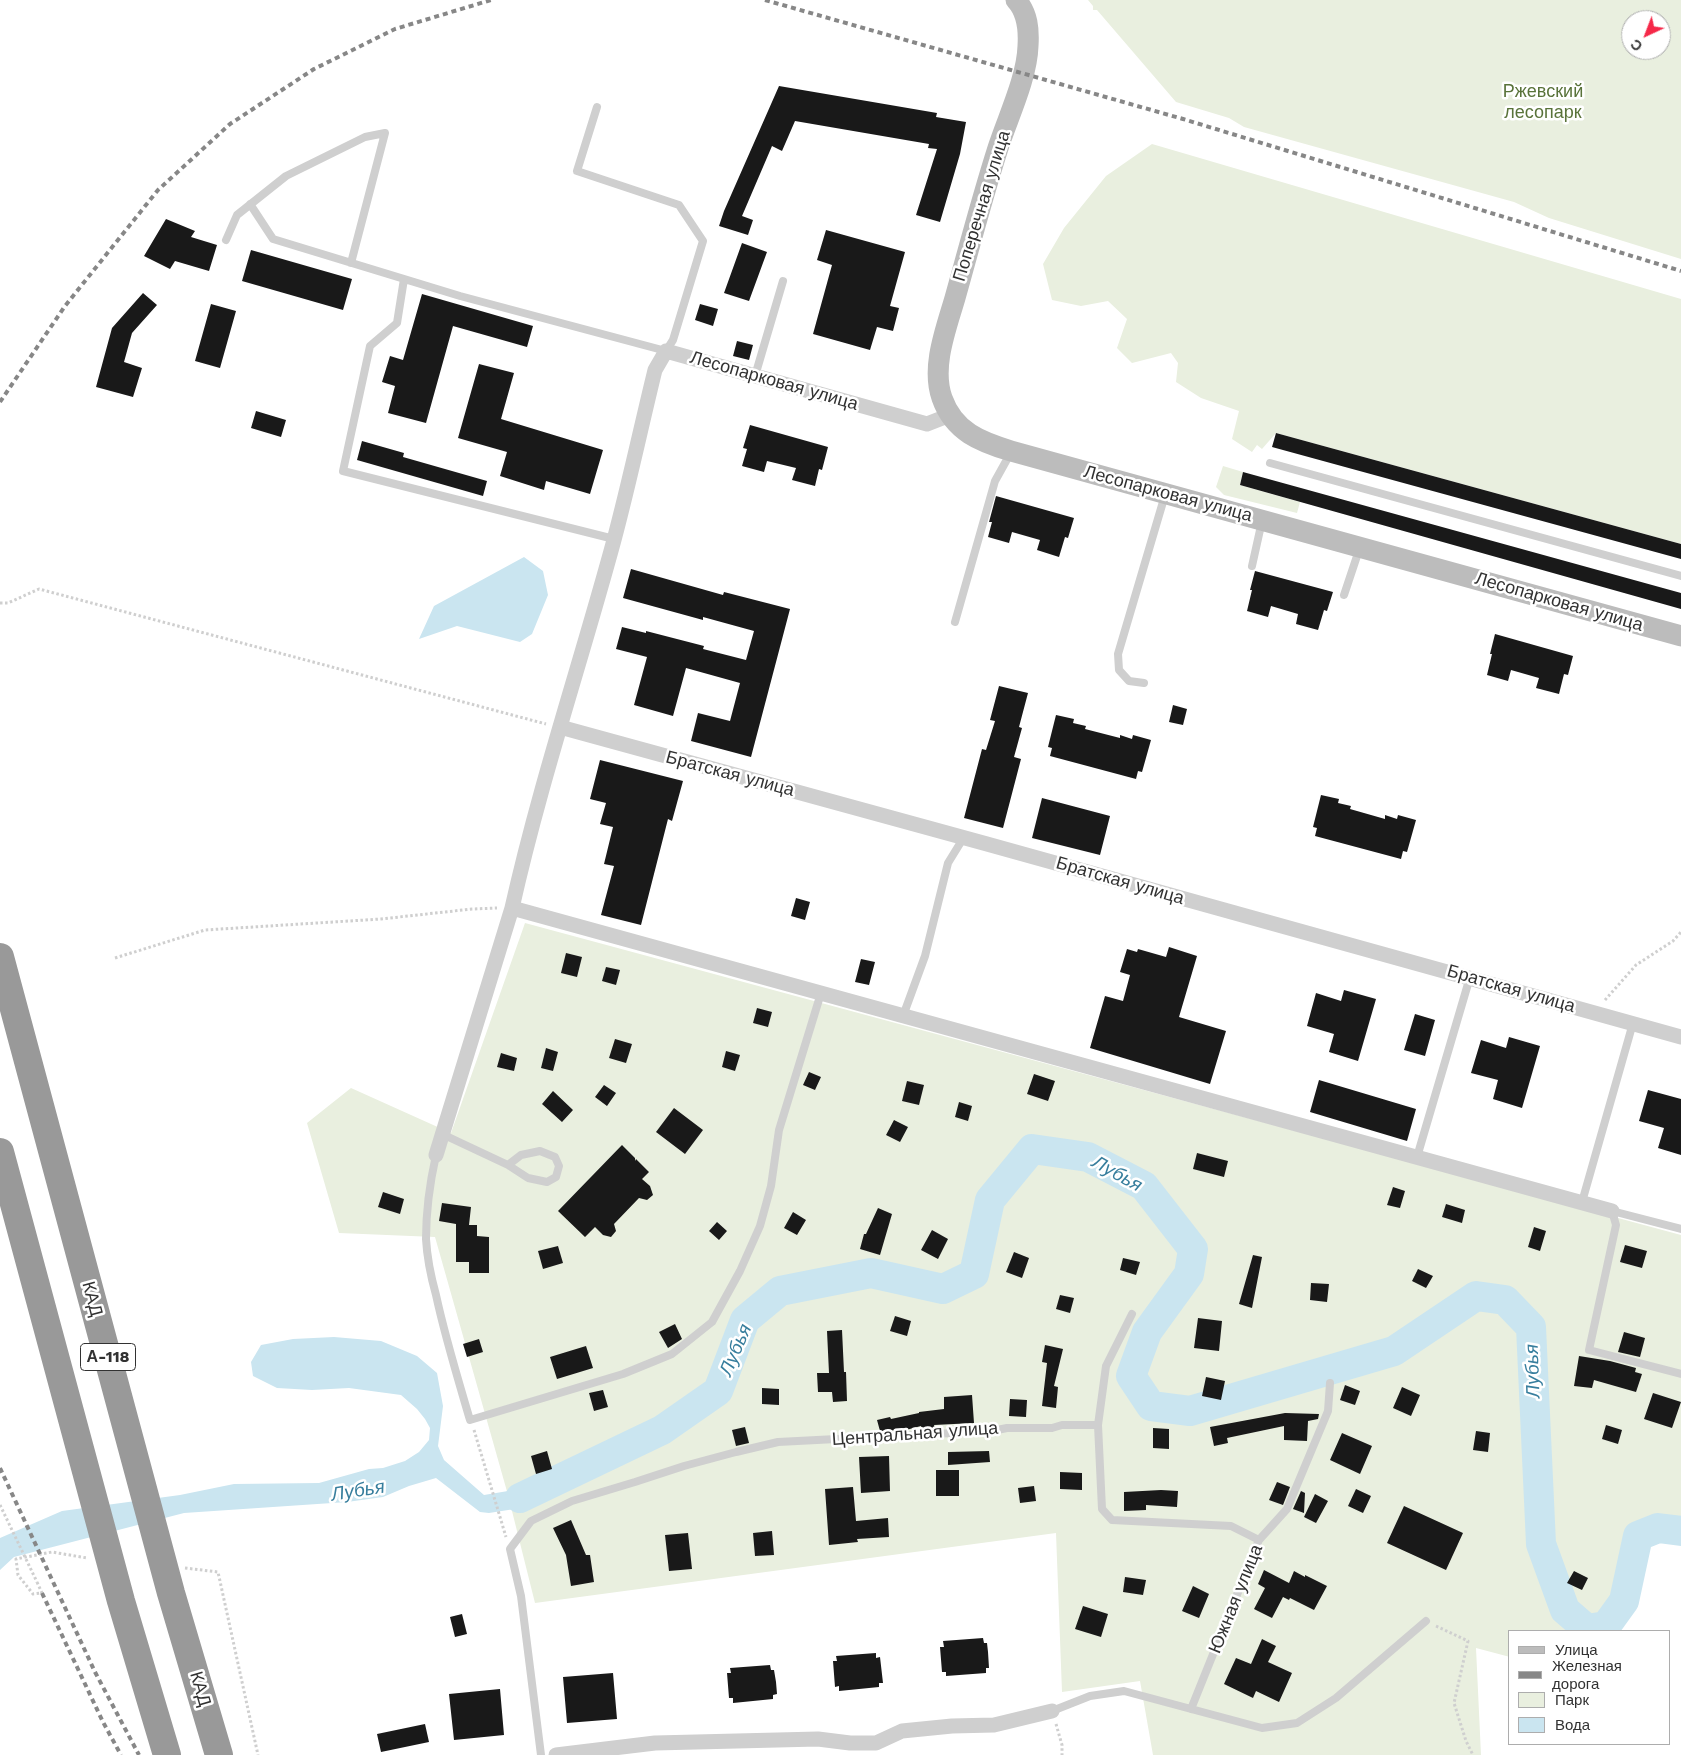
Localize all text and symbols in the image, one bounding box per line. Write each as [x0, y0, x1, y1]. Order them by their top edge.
north arrow [1621, 10, 1671, 60]
text: С [1627, 36, 1646, 55]
park label: Ржевский лесопарк [1503, 81, 1583, 124]
street label: Поперечная улица [949, 128, 1015, 284]
street label: Лесопарковая улица [688, 347, 860, 415]
street label: Лесопарковая улица [1081, 461, 1255, 527]
street label: Лесопарковая улица [1473, 568, 1645, 636]
street label: Братская улица [663, 746, 797, 802]
street label: Братская улица [1054, 852, 1186, 910]
street label: Братская улица [1445, 960, 1577, 1018]
water label: Лубья [1088, 1151, 1146, 1197]
street label: КАД [77, 1279, 107, 1319]
water label: Лубья [715, 1321, 757, 1379]
road number: А-118 [80, 1344, 136, 1370]
water label: Лубья [1521, 1344, 1545, 1398]
street label: Центральная улица [831, 1417, 999, 1451]
water label: Лубья [330, 1476, 386, 1506]
street label: Южная улица [1204, 1541, 1268, 1657]
legend [1508, 1630, 1671, 1745]
text: Улица [1555, 1641, 1598, 1659]
text: Железная дорога [1552, 1657, 1622, 1693]
street label: КАД [185, 1669, 215, 1709]
text: Парк [1555, 1691, 1589, 1709]
text: Вода [1555, 1716, 1590, 1734]

